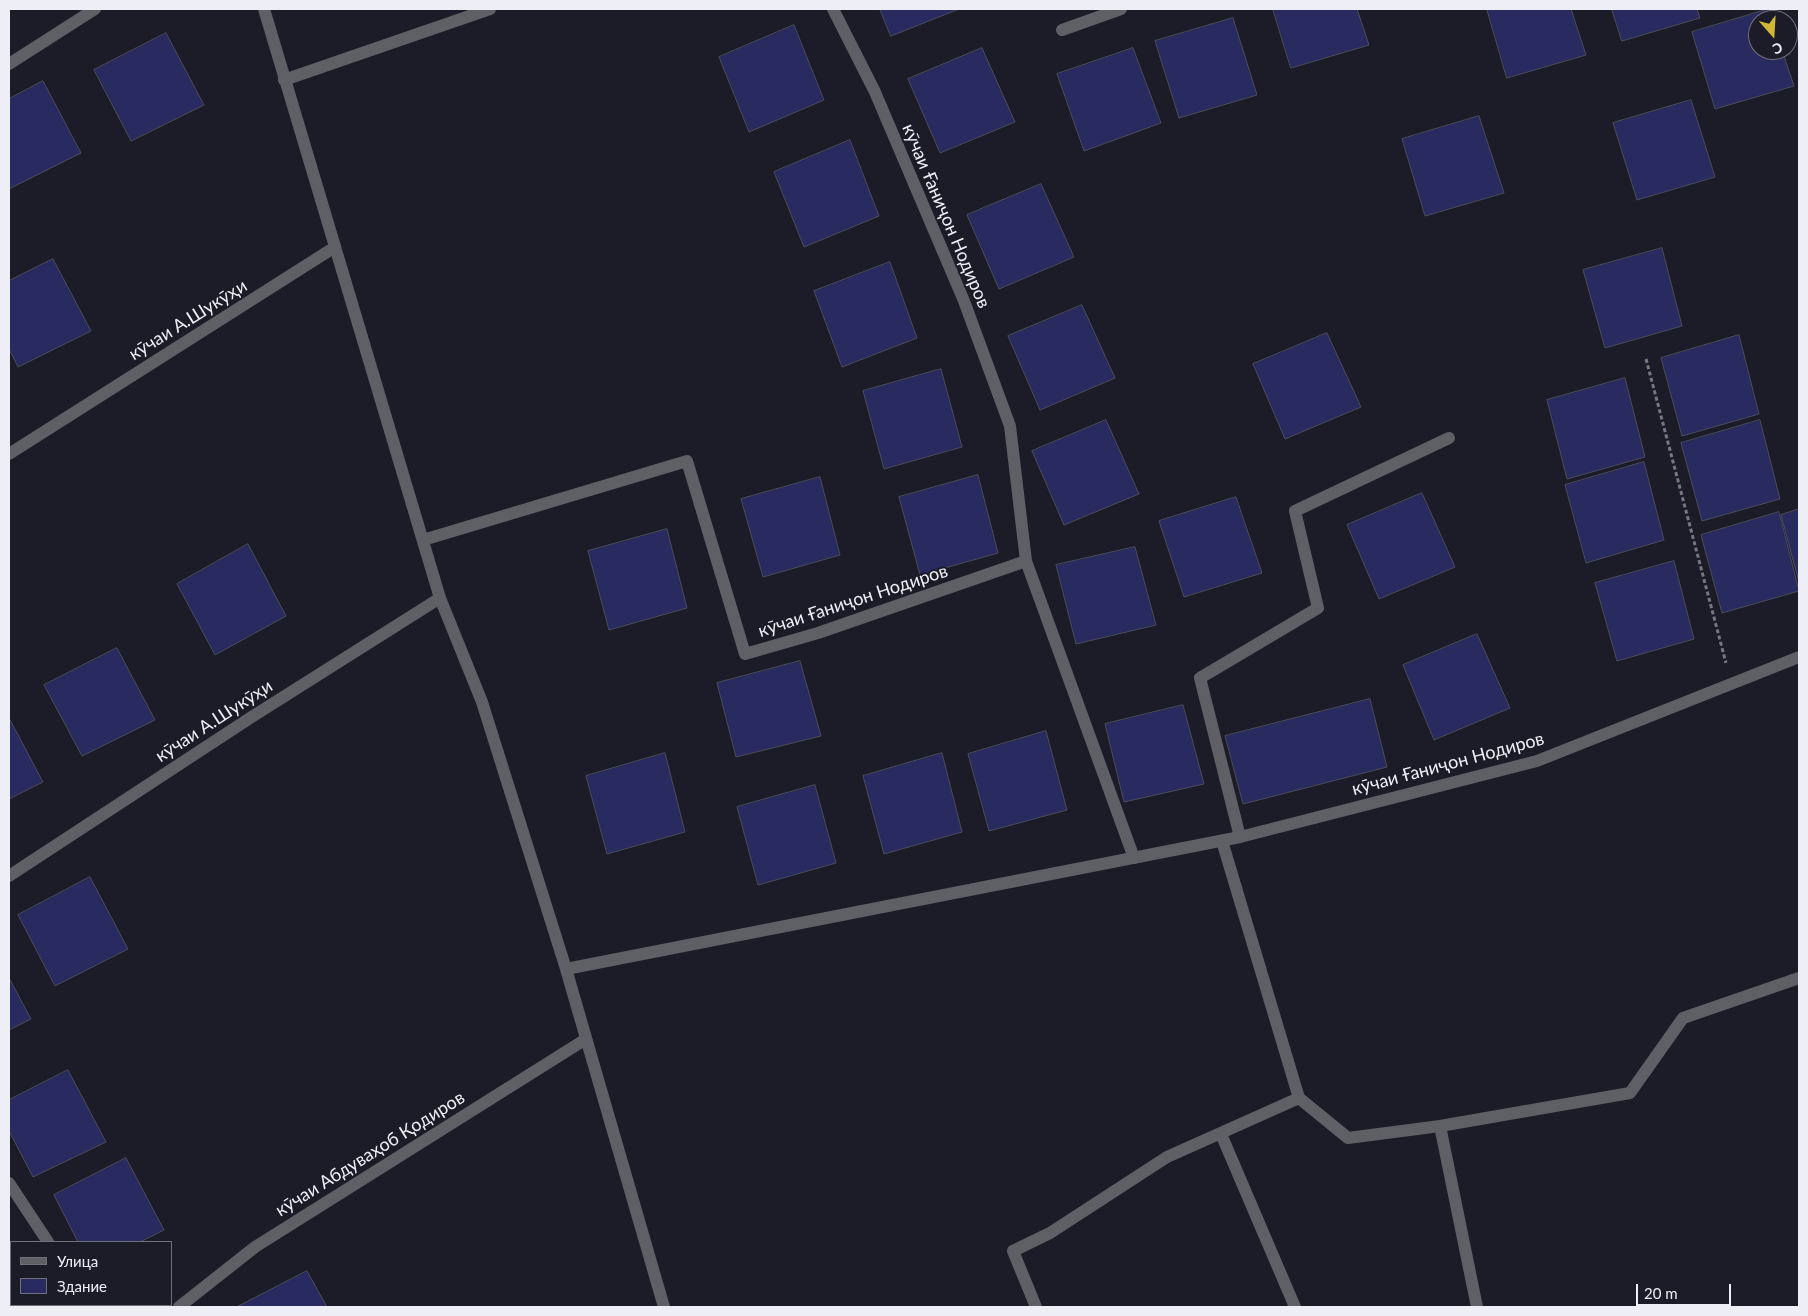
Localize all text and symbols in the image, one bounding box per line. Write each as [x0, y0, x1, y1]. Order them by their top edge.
north arrow [1748, 10, 1798, 60]
text: С [1771, 39, 1785, 58]
street label: кӯчаи Ғаниҷон Нодиров [897, 121, 995, 311]
street label: кӯчаи А.Шукӯҳи [125, 275, 251, 365]
street label: кӯчаи Ғаниҷон Нодиров [755, 560, 951, 642]
street label: кӯчаи А.Шукӯҳи [151, 675, 277, 767]
street label: кӯчаи Ғаниҷон Нодиров [1349, 728, 1547, 800]
street label: кӯчаи Абдуваҳоб Қодиров [271, 1087, 469, 1221]
legend [10, 1241, 172, 1306]
text: Улица [57, 1252, 98, 1270]
scale bar [1638, 1274, 1733, 1306]
text: Здание [57, 1277, 107, 1295]
text: 20 m [1644, 1284, 1678, 1302]

